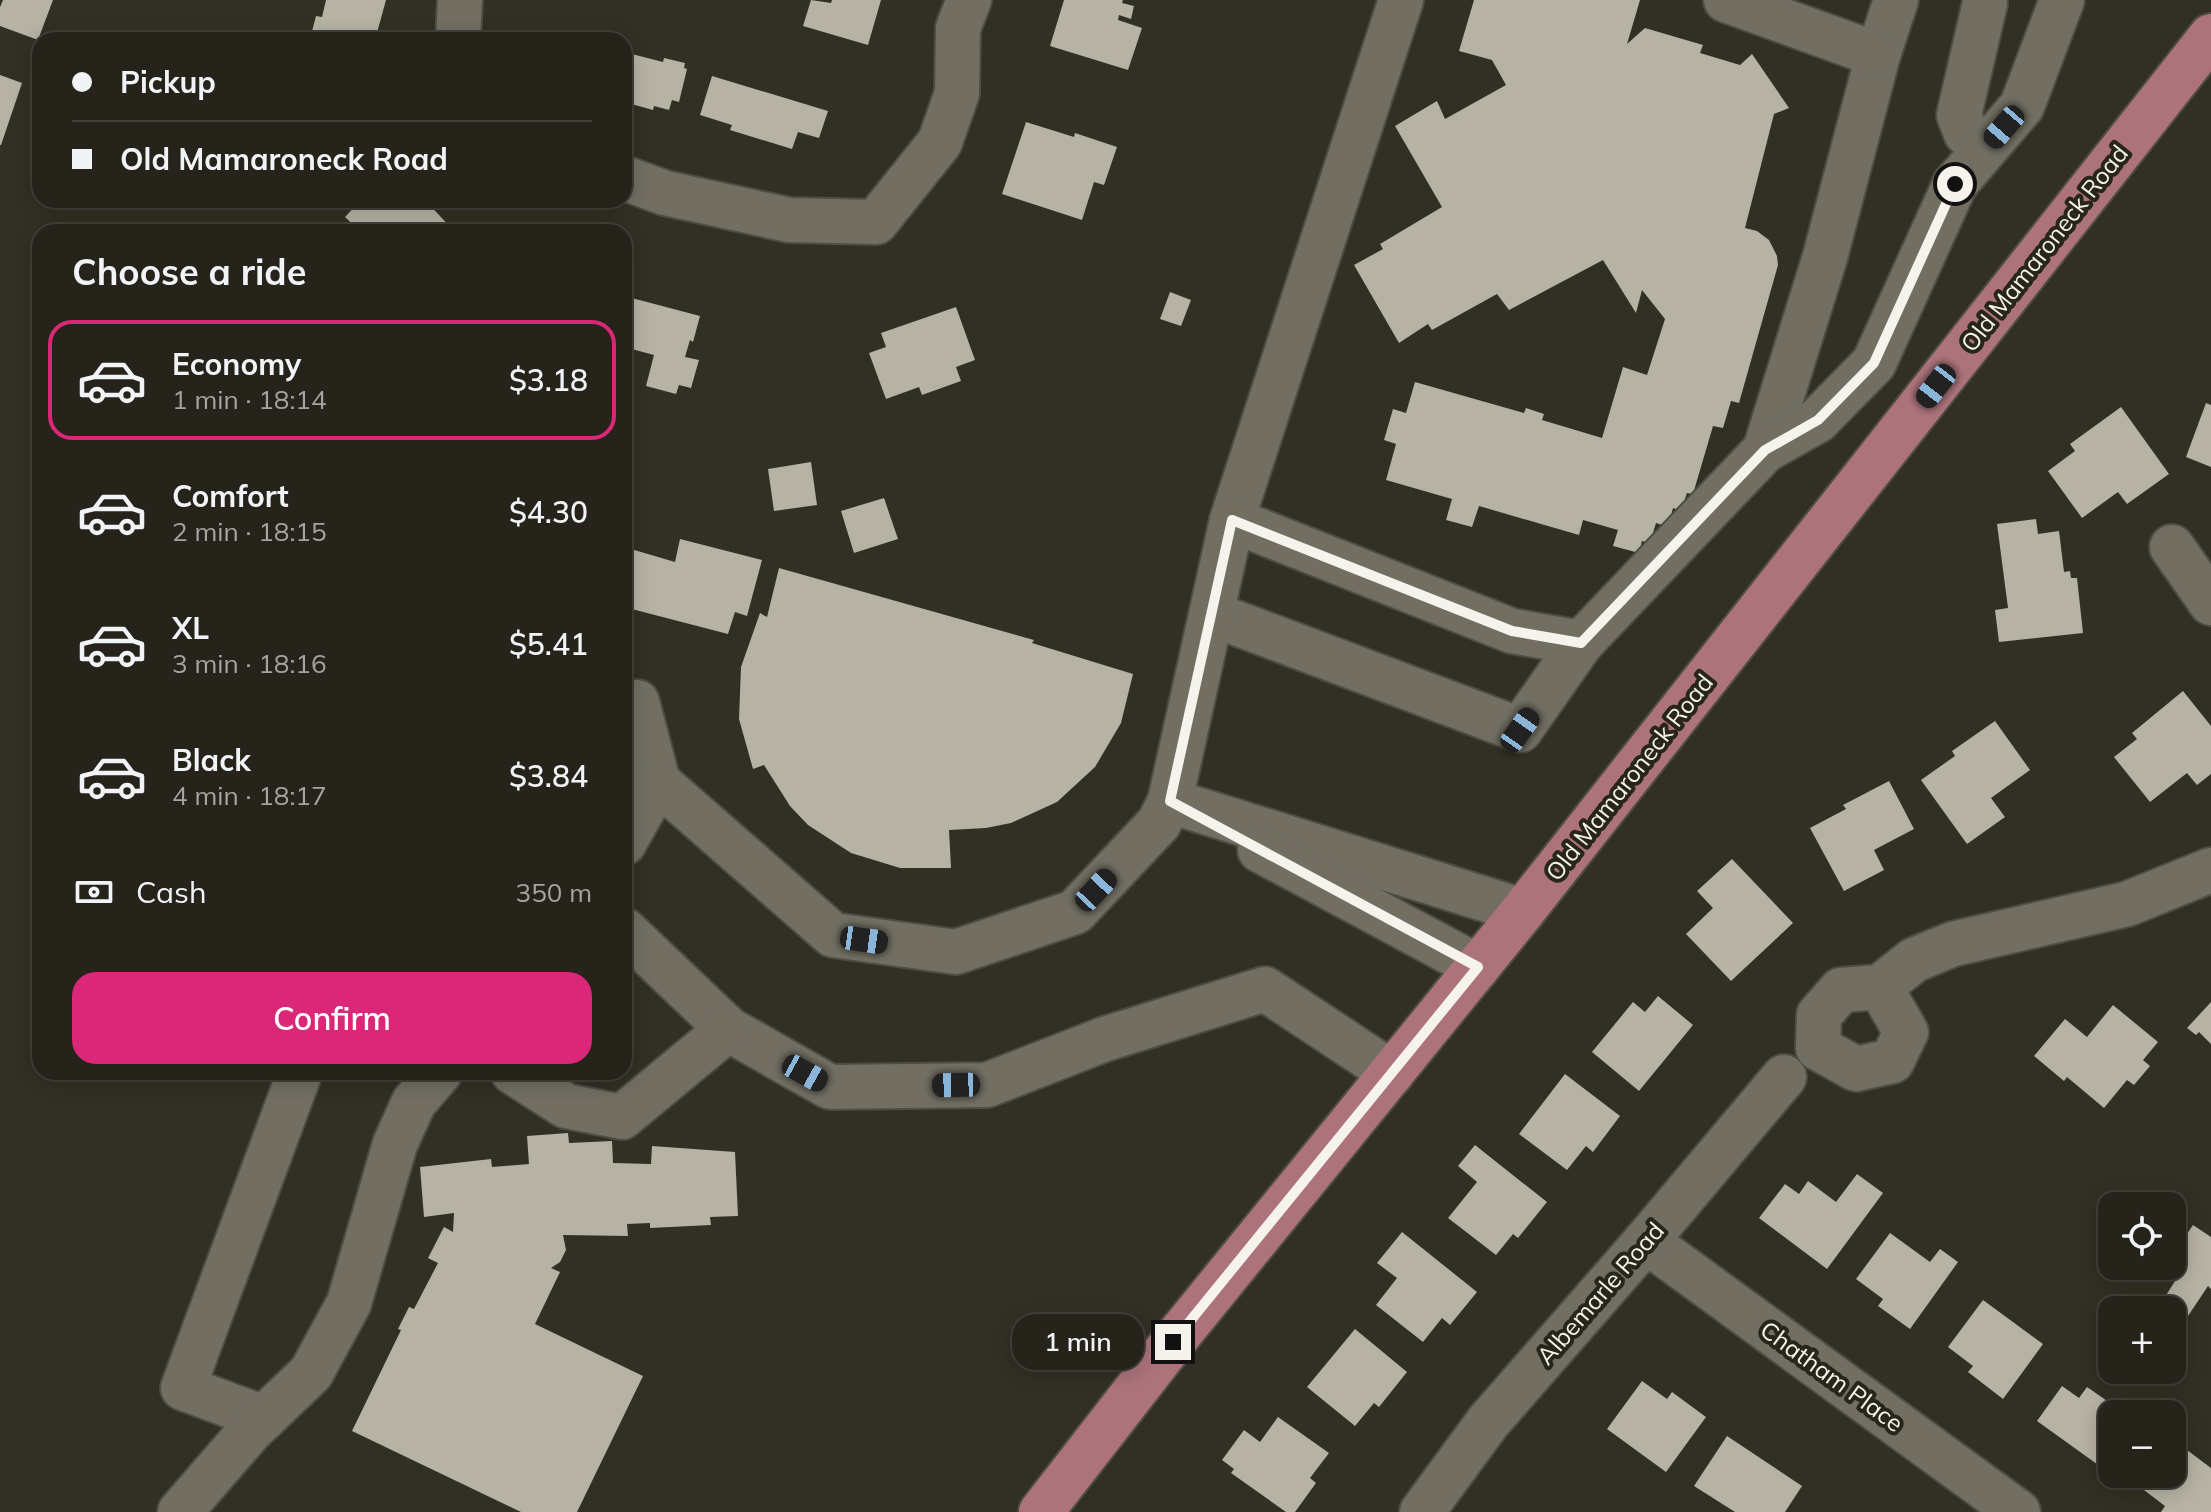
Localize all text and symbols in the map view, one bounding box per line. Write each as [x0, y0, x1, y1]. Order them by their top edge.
text: Pickup [120, 63, 216, 101]
car [1979, 101, 2029, 153]
street label: Old Mamaroneck Road [1954, 139, 2134, 357]
text: Old Mamaroneck Road [120, 140, 448, 178]
route start [1937, 166, 1973, 202]
text: Choose a ride [72, 249, 306, 294]
icon: car [76, 344, 148, 416]
text: Economy [172, 345, 301, 383]
car [1912, 360, 1960, 412]
text: $3.18 [509, 361, 588, 399]
text: 1 min · 18:14 [172, 383, 327, 416]
icon: car [76, 476, 148, 548]
text: Comfort [172, 477, 289, 515]
text: $4.30 [509, 493, 588, 531]
text: 2 min · 18:15 [172, 515, 327, 548]
icon: car [76, 608, 148, 680]
text: XL [172, 609, 209, 647]
text: $5.41 [509, 625, 588, 663]
text: 3 min · 18:16 [172, 647, 327, 680]
street label: Old Mamaroneck Road [1539, 668, 1719, 886]
car [1496, 703, 1544, 757]
icon: car [76, 740, 148, 812]
text: Black [172, 741, 251, 779]
text: $3.84 [509, 757, 588, 795]
text: 4 min · 18:17 [172, 779, 327, 812]
car [1071, 864, 1121, 916]
icon: cash [72, 870, 116, 914]
text: Cash [136, 873, 207, 911]
text: 350 m [516, 876, 592, 909]
car [839, 925, 889, 955]
button: Confirm [72, 972, 592, 1064]
car [778, 1051, 832, 1095]
car [932, 1073, 980, 1097]
map controls [2098, 1192, 2186, 1488]
button: locate [2098, 1192, 2186, 1280]
street label: Albemarle Road [1530, 1216, 1670, 1370]
button: + [2098, 1296, 2186, 1384]
callout: 1 min [1013, 1314, 1145, 1370]
street label: Chatham Place [1755, 1314, 1909, 1438]
route end [1155, 1324, 1191, 1360]
text: 1 min [1044, 1325, 1112, 1358]
button: − [2098, 1400, 2186, 1488]

